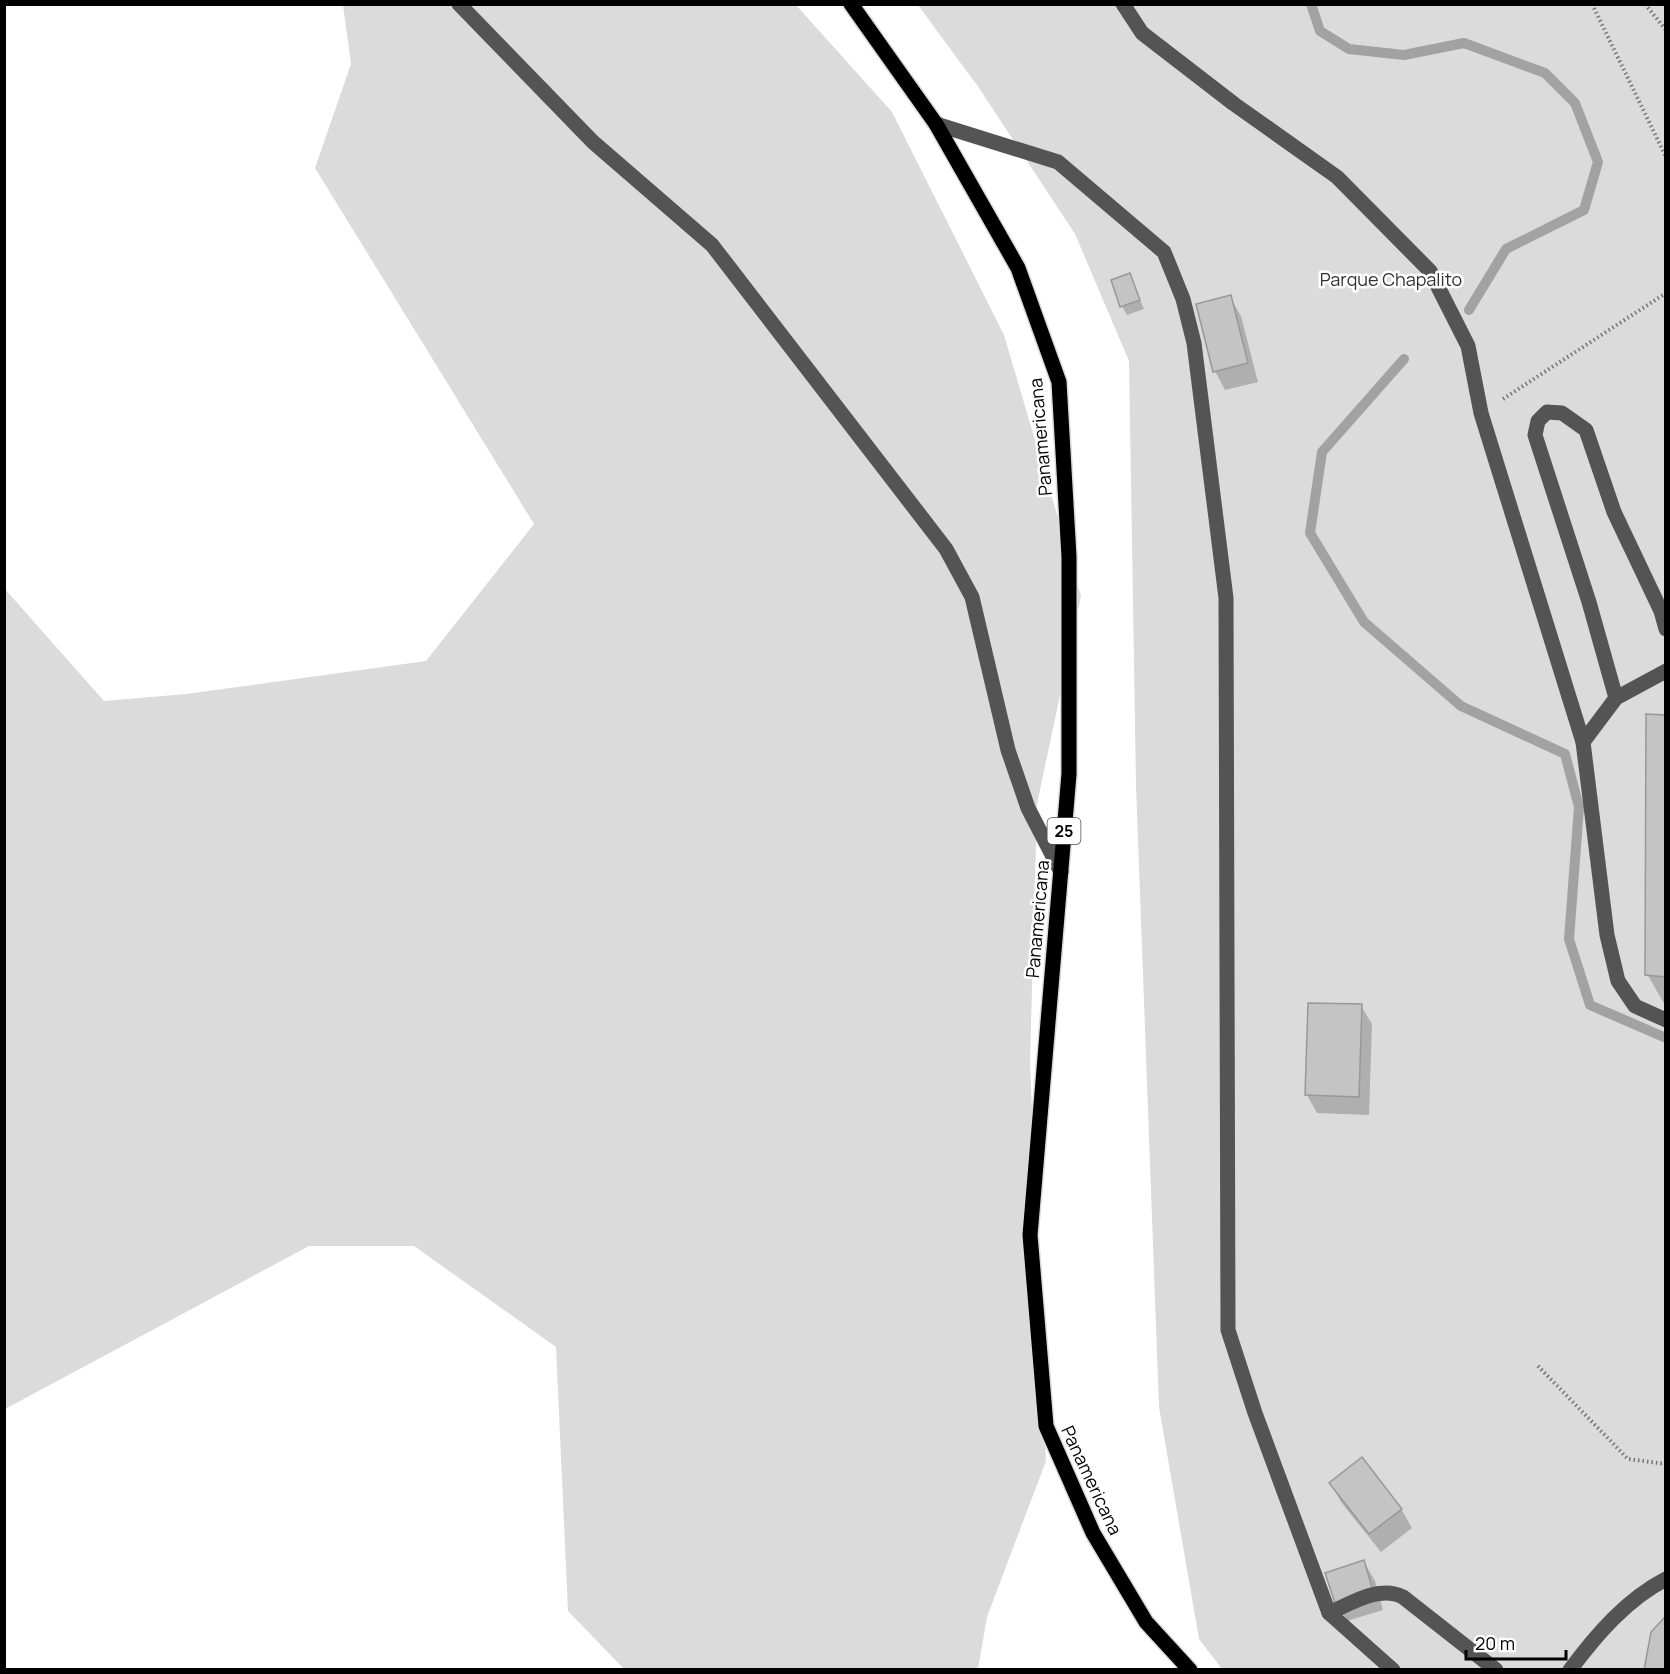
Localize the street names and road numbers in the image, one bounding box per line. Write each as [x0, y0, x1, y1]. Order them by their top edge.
street label: Panamericana [1023, 377, 1057, 497]
road number: 25 [1048, 818, 1080, 844]
street label: Panamericana [1020, 859, 1054, 979]
street label: Panamericana [1056, 1421, 1128, 1539]

